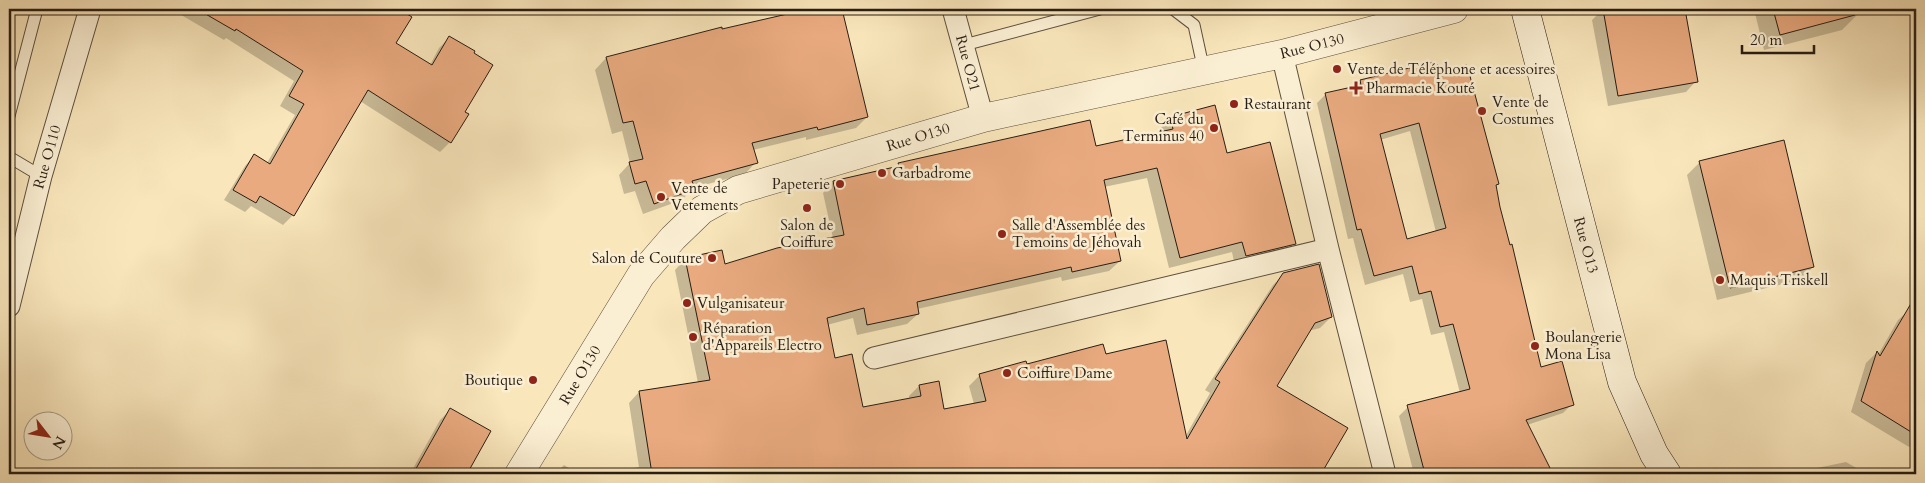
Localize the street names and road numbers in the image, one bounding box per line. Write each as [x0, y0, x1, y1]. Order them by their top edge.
street label: Rue O130 [1278, 28, 1346, 64]
street label: Rue O21 [951, 32, 985, 94]
street label: Rue O130 [884, 118, 953, 156]
street label: Rue O110 [28, 122, 66, 191]
street label: Rue O13 [1569, 214, 1603, 276]
street label: Rue O130 [555, 342, 606, 408]

